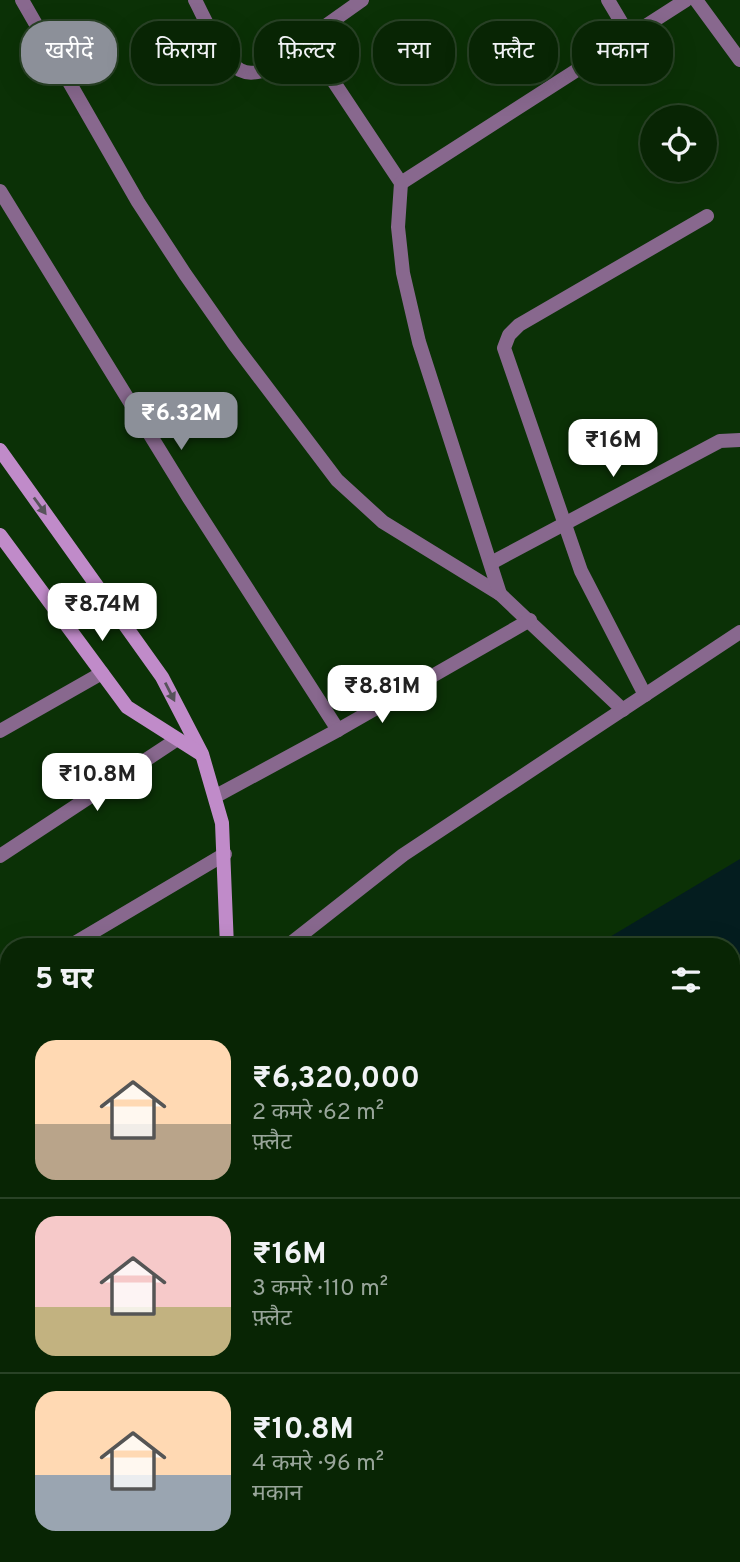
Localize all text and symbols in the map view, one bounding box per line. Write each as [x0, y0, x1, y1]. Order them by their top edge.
chip: खरीदें [21, 21, 117, 84]
chip: किराया [131, 21, 240, 84]
chip: फ़िल्टर [254, 21, 359, 84]
chip: नया [373, 21, 455, 84]
chip: फ़्लैट [469, 21, 558, 84]
chip: मकान [572, 21, 673, 84]
map controls [640, 105, 717, 182]
button: locate [640, 105, 717, 182]
pin: ₹6.32M [124, 392, 238, 452]
text: ₹6.32M [141, 400, 221, 429]
pin: ₹16M [572, 420, 654, 479]
text: ₹16M [584, 427, 642, 456]
one-way arrow [33, 497, 47, 515]
pin: ₹8.74M [45, 584, 159, 643]
text: ₹8.74M [64, 591, 140, 620]
pin: ₹8.81M [325, 666, 439, 725]
text: ₹8.81M [344, 673, 420, 702]
one-way arrow [164, 682, 175, 702]
pin: ₹10.8M [40, 754, 154, 813]
text: ₹10.8M [58, 761, 136, 790]
icon: filters [667, 961, 705, 999]
text: 5 घर [35, 962, 94, 999]
text: ₹6,320,000 [252, 1061, 420, 1098]
icon: home [91, 1068, 175, 1152]
text: 2 कमरे · 62 m² [252, 1099, 384, 1128]
text: फ़्लैट [252, 1129, 292, 1158]
text: ₹16M [252, 1237, 326, 1274]
icon: home [91, 1244, 175, 1328]
text: 3 कमरे · 110 m² [252, 1275, 388, 1304]
text: फ़्लैट [252, 1305, 292, 1334]
text: ₹10.8M [252, 1412, 354, 1449]
icon: home [91, 1419, 175, 1503]
text: 4 कमरे · 96 m² [252, 1450, 384, 1479]
text: मकान [252, 1480, 302, 1509]

